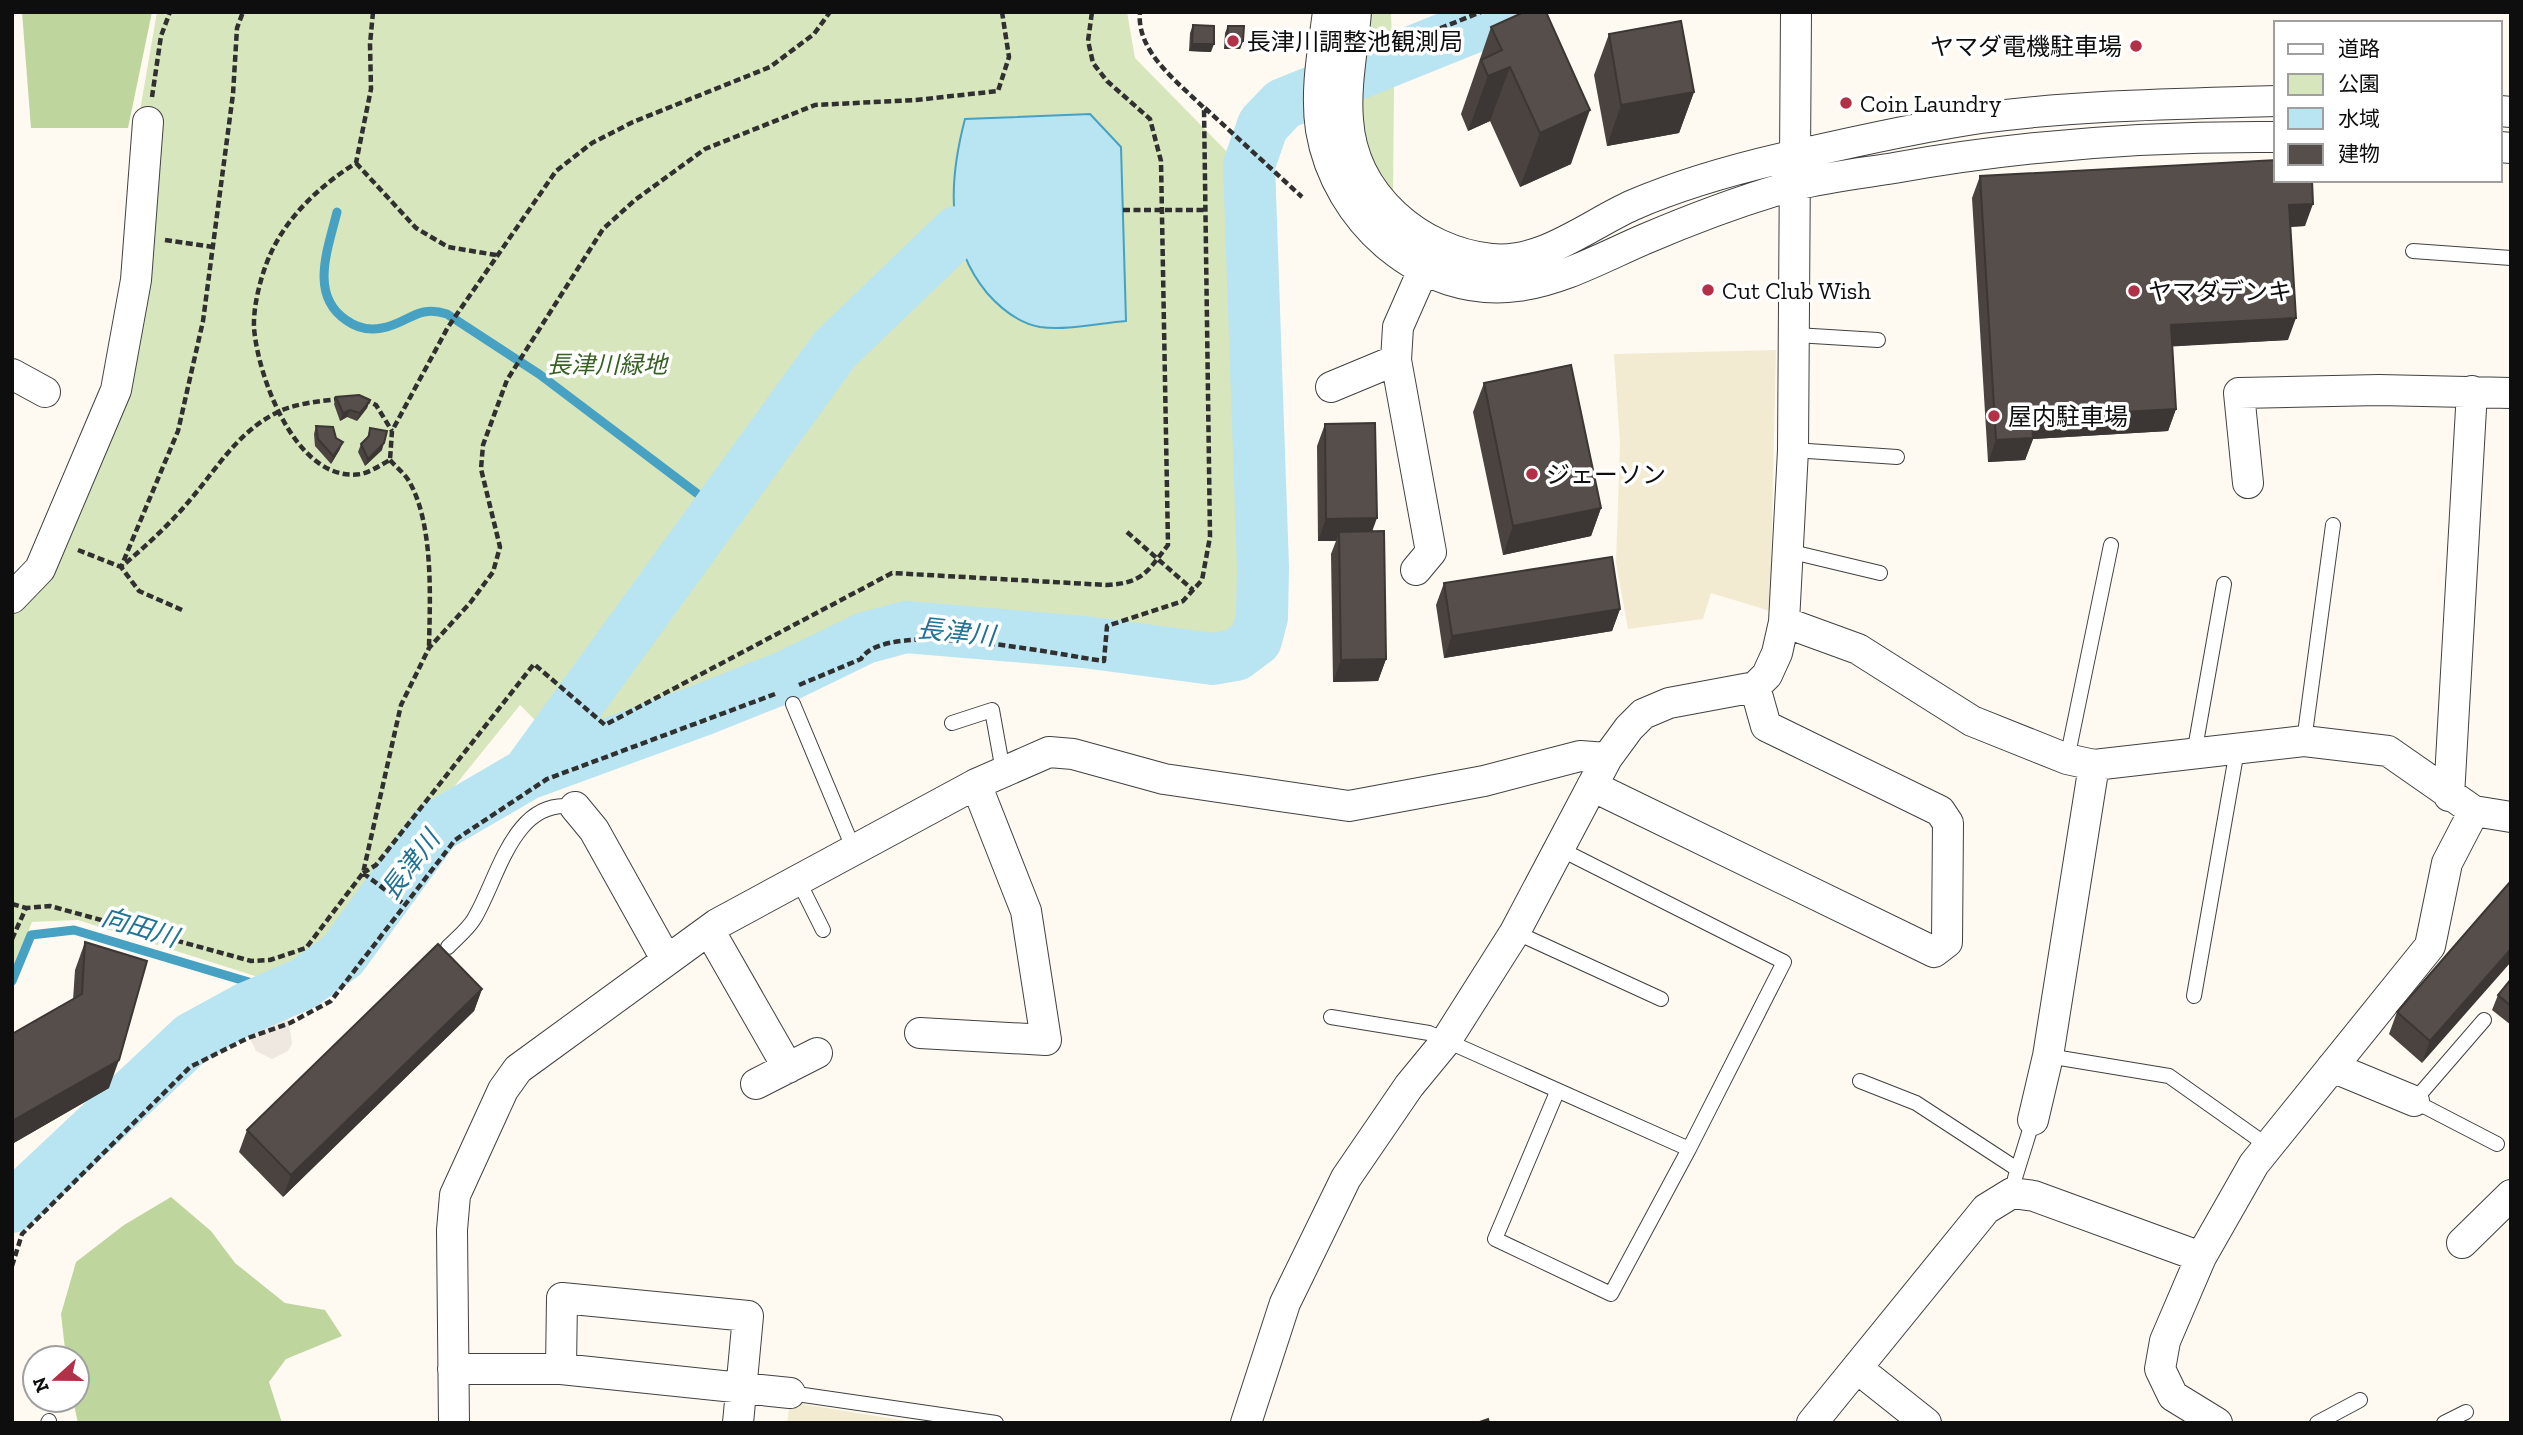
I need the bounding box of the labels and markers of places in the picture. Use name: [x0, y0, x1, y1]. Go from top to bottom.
place label: 長津川調整池観測局: [1247, 27, 1463, 56]
place label: ヤマダ電機駐車場: [1930, 32, 2122, 61]
marker: 長津川調整池観測局: [1225, 33, 1241, 49]
marker: ヤマダ電機駐車場: [2128, 38, 2144, 54]
place label: Coin Laundry: [1860, 89, 2002, 118]
marker: Coin Laundry: [1838, 95, 1854, 111]
place label: Cut Club Wish: [1722, 276, 1871, 305]
place label: ヤマダデンキ: [2148, 277, 2292, 306]
marker: Cut Club Wish: [1700, 282, 1716, 298]
marker: ヤマダデンキ: [2126, 283, 2142, 299]
place label: 屋内駐車場: [2008, 402, 2128, 431]
marker: 屋内駐車場: [1986, 408, 2002, 424]
place label: ジェーソン: [1546, 460, 1666, 489]
marker: ジェーソン: [1524, 466, 1540, 482]

